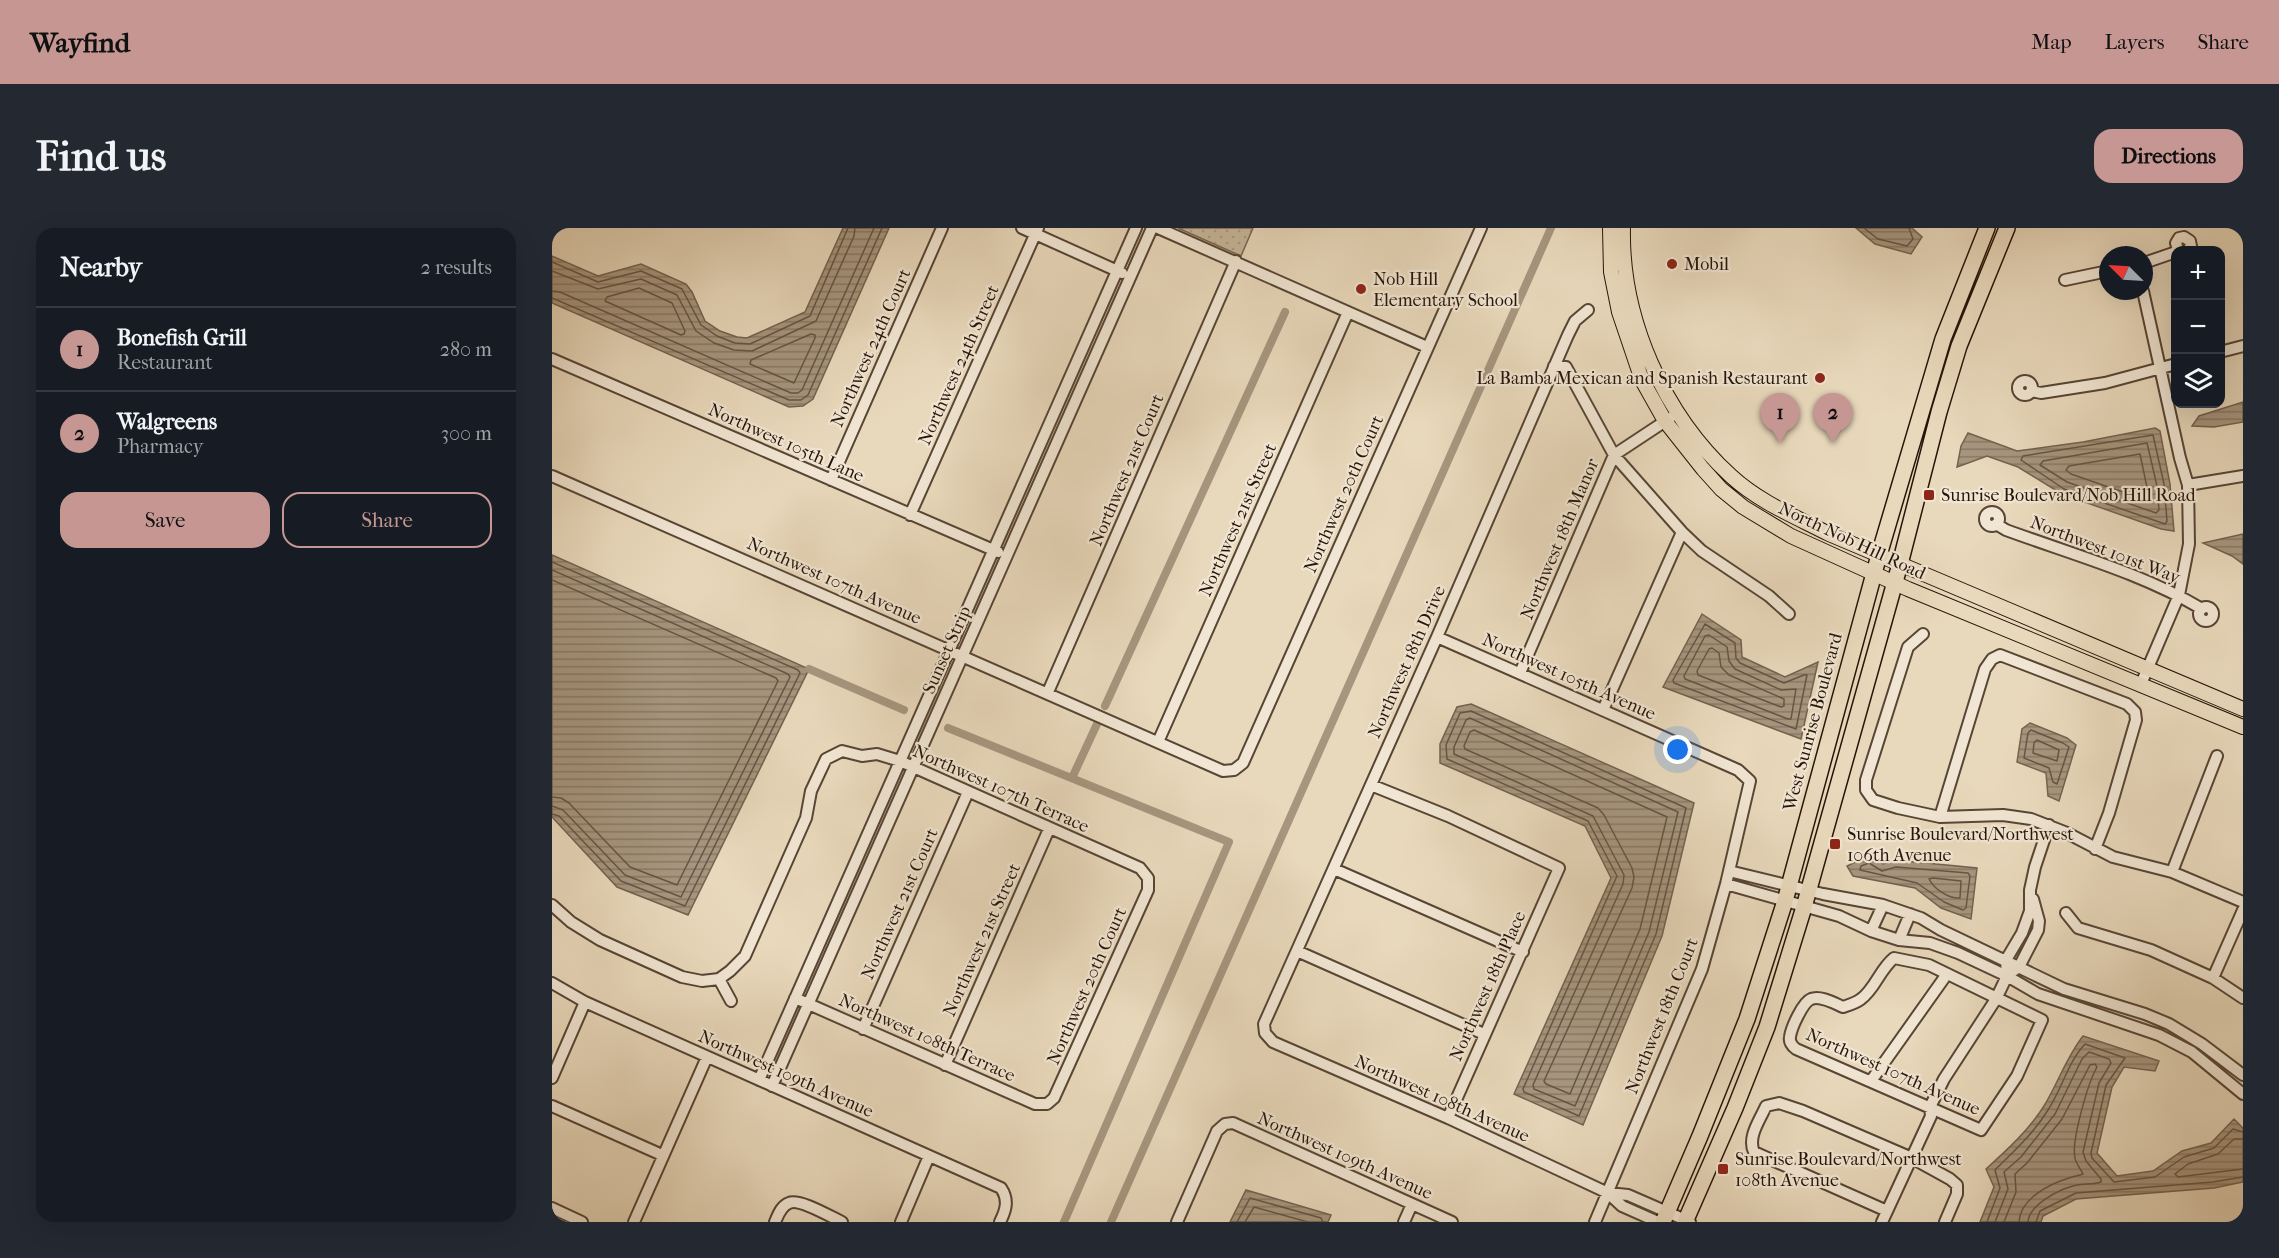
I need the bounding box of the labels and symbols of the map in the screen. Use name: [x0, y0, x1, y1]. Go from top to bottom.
north arrow: [2099, 246, 2153, 300]
place label: Mobil: [1684, 254, 1729, 275]
marker: Mobil: [1665, 257, 1679, 271]
street label: Northwest 24th Court: [827, 265, 916, 430]
place label: Nob Hill Elementary School: [1373, 269, 1518, 311]
street label: Northwest 24th Street: [914, 281, 1004, 448]
marker: Nob Hill Elementary School: [1354, 282, 1368, 296]
place label: La Bamba Mexican and Spanish Restaurant: [1476, 368, 1809, 389]
marker: La Bamba Mexican and Spanish Restaurant: [1813, 371, 1827, 385]
street label: Northwest 21st Court: [1085, 390, 1169, 549]
pin: 1: [1760, 394, 1800, 443]
pin: 2: [1814, 394, 1852, 443]
street label: Northwest 105th Lane: [705, 399, 867, 487]
street label: Northwest 20th Court: [1300, 411, 1388, 576]
street label: Northwest 21st Street: [1195, 440, 1281, 600]
street label: Northwest 18th Manor: [1517, 455, 1604, 623]
place label: Sunrise Boulevard/Nob Hill Road: [1941, 485, 2196, 506]
marker: Sunrise Boulevard/Nob Hill Road: [1922, 488, 1936, 502]
street label: North Nob Hill Road: [1775, 498, 1929, 584]
street label: Northwest 101st Way: [2027, 512, 2184, 589]
street label: Northwest 107th Avenue: [744, 533, 924, 629]
street label: Northwest 18th Drive: [1364, 582, 1450, 742]
street label: Sunset Strip: [918, 603, 976, 697]
street label: Northwest 105th Avenue: [1479, 629, 1659, 725]
street label: West Sunrise Boulevard: [1779, 631, 1847, 814]
your location: [1663, 735, 1692, 764]
street label: Northwest 107th Terrace: [910, 741, 1092, 837]
place label: Sunrise Boulevard/Northwest 106th Avenue: [1847, 824, 2074, 866]
street label: Northwest 21st Court: [857, 825, 943, 983]
marker: Sunrise Boulevard/Northwest 106th Avenue: [1828, 837, 1842, 851]
street label: Northwest 21st Street: [939, 860, 1025, 1020]
street label: Northwest 20th Court: [1043, 903, 1131, 1068]
street label: Northwest 18th Place: [1445, 908, 1531, 1064]
street label: Northwest 18th Court: [1621, 934, 1703, 1097]
street label: Northwest 108th Terrace: [836, 990, 1019, 1086]
street label: Northwest 107th Avenue: [1803, 1024, 1983, 1120]
street label: Northwest 109th Avenue: [695, 1026, 877, 1122]
street label: Northwest 108th Avenue: [1351, 1051, 1533, 1147]
street label: Northwest 109th Avenue: [1254, 1108, 1436, 1204]
place label: Sunrise Boulevard/Northwest 108th Avenue: [1735, 1149, 1962, 1191]
marker: Sunrise Boulevard/Northwest 108th Avenue: [1716, 1162, 1730, 1176]

